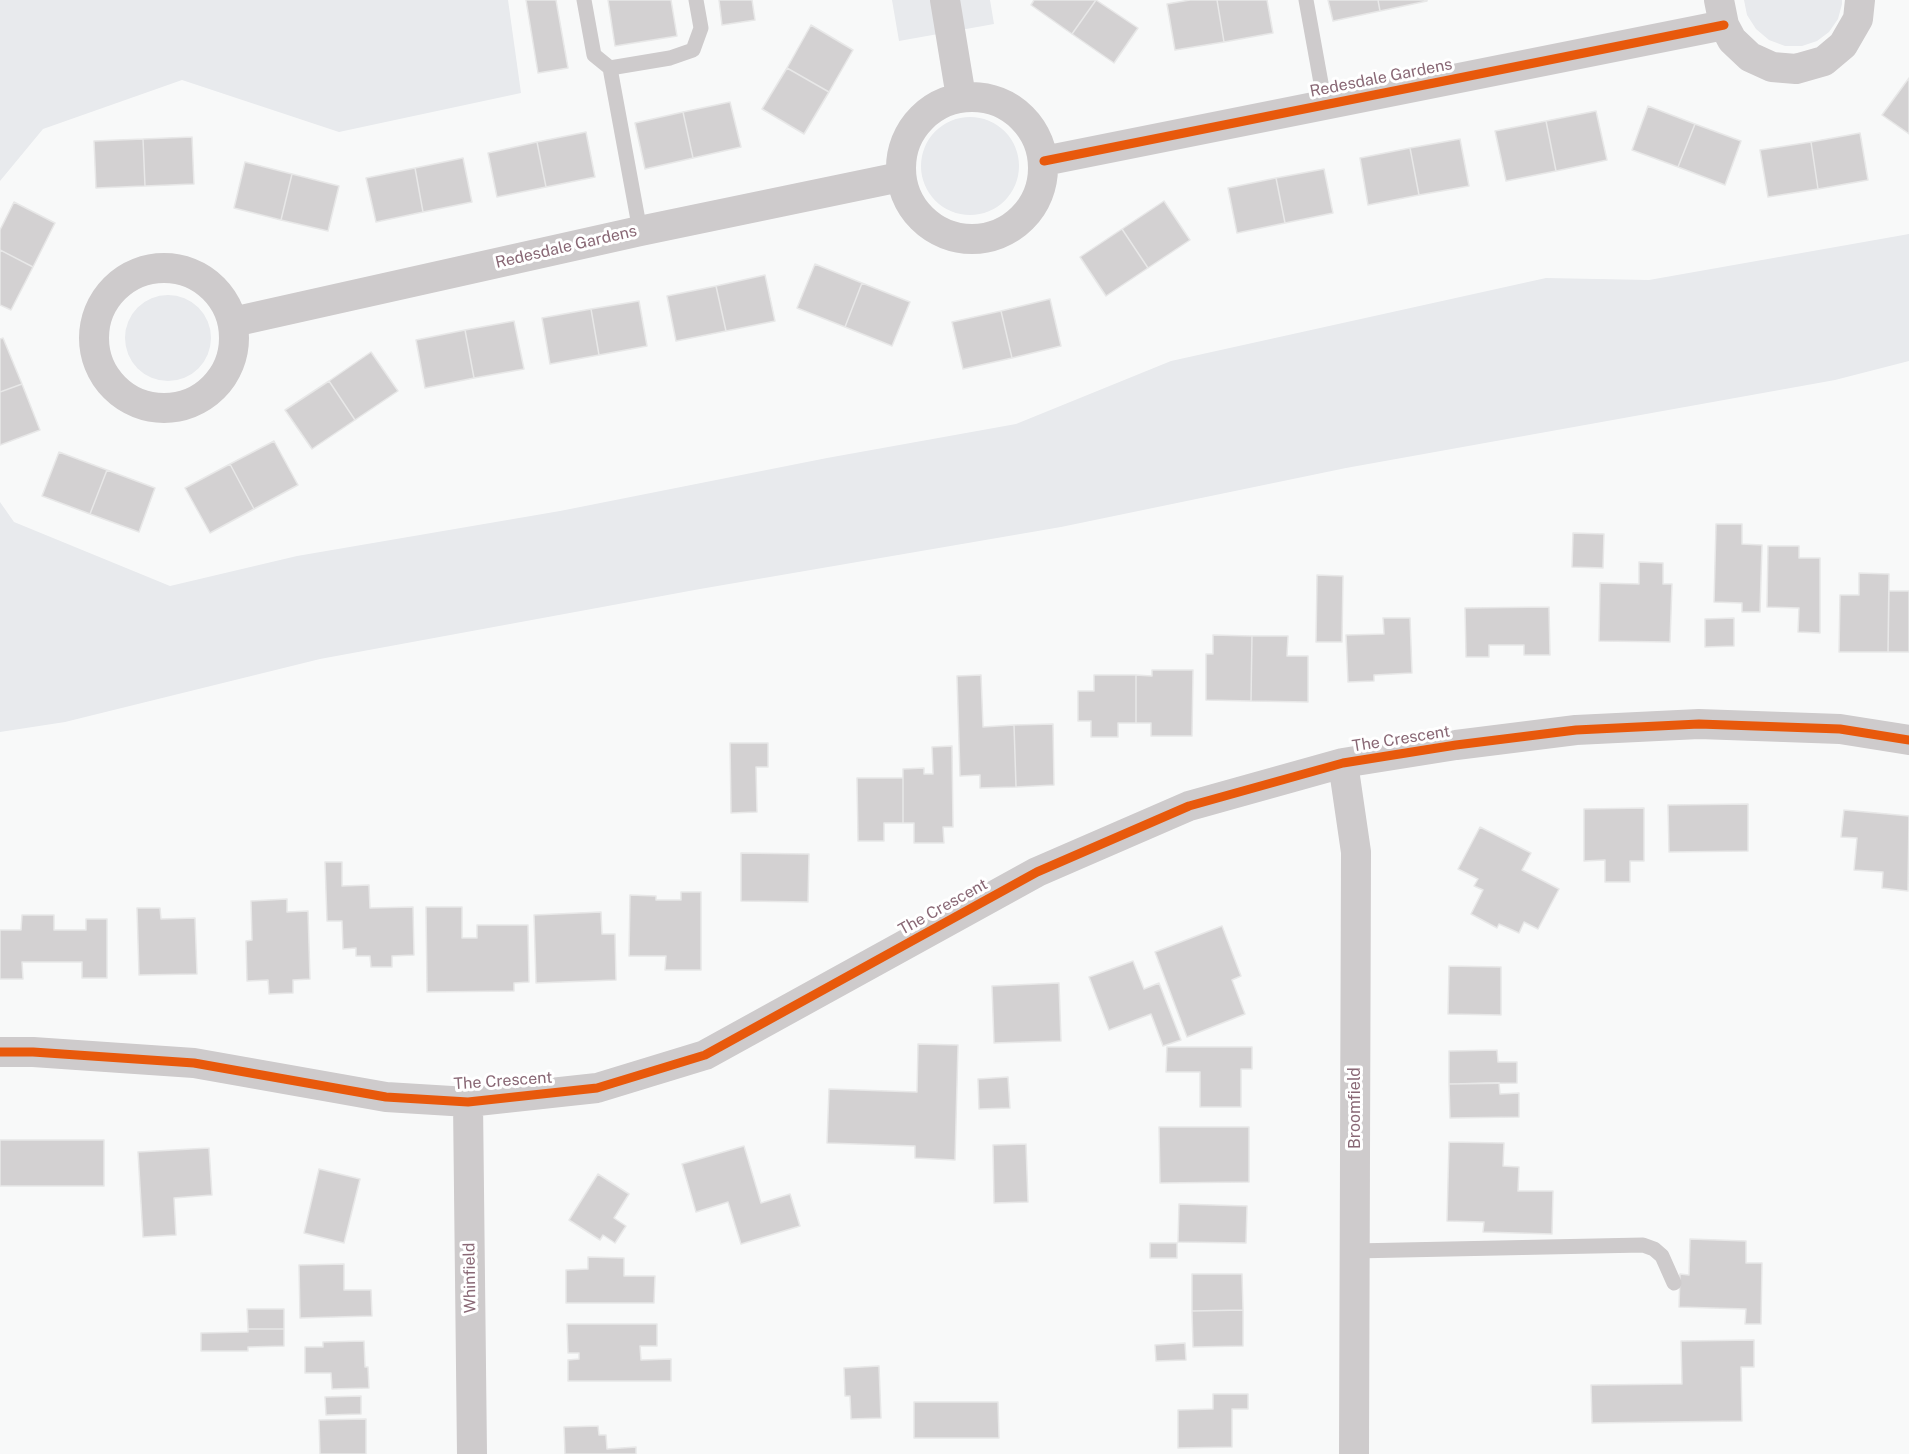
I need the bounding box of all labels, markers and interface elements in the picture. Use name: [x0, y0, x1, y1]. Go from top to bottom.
street label: Redesdale Gardens: [1308, 55, 1454, 101]
street label: Redesdale Gardens: [493, 221, 639, 273]
street label: The Crescent: [1351, 722, 1451, 756]
street label: The Crescent: [895, 875, 991, 939]
street label: Broomfield: [1345, 1067, 1365, 1149]
street label: The Crescent: [453, 1068, 553, 1094]
street label: Whinfield: [460, 1242, 480, 1314]

